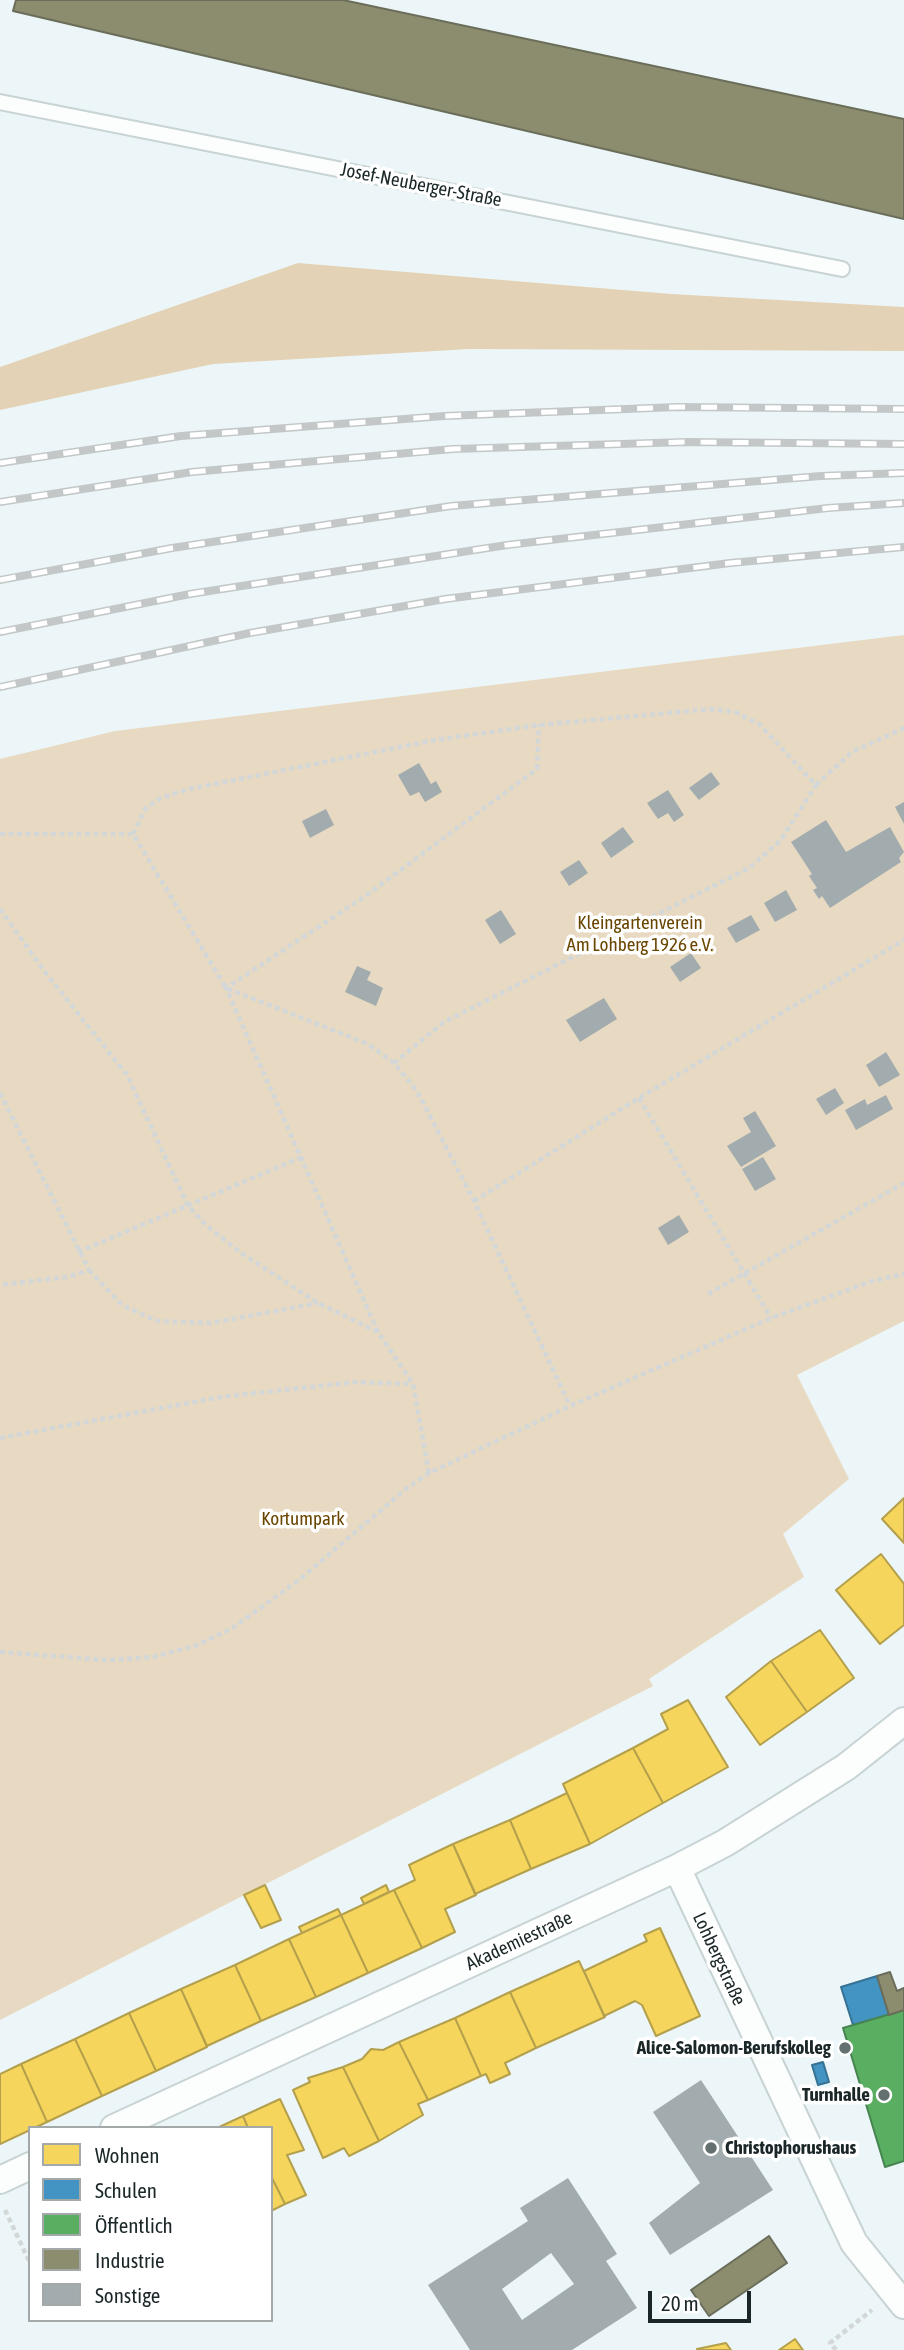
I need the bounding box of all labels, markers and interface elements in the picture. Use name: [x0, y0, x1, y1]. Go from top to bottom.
street label: Josef-Neuberger-Straße: [338, 158, 504, 212]
park label: Kleingartenverein Am Lohberg 1926 e.V.: [567, 912, 713, 956]
park label: Kortumpark: [261, 1508, 345, 1530]
street label: Akademiestraße: [462, 1906, 576, 1976]
street label: Lohbergstraße: [688, 1909, 750, 2009]
place label: Alice-Salomon-Berufskolleg: [637, 2037, 831, 2059]
marker: Alice-Salomon-Berufskolleg: [837, 2040, 853, 2056]
place label: Turnhalle: [802, 2084, 870, 2106]
marker: Turnhalle: [876, 2087, 892, 2103]
legend: [28, 2126, 273, 2322]
place label: Christophorushaus: [725, 2137, 856, 2159]
marker: Christophorushaus: [703, 2140, 719, 2156]
text: Wohnen: [95, 2143, 160, 2167]
text: Schulen: [95, 2178, 157, 2202]
text: Öffentlich: [95, 2213, 173, 2237]
text: Industrie: [95, 2248, 165, 2272]
scale bar: [652, 2276, 755, 2320]
text: Sonstige: [95, 2283, 160, 2307]
text: 20 m: [661, 2291, 699, 2315]

